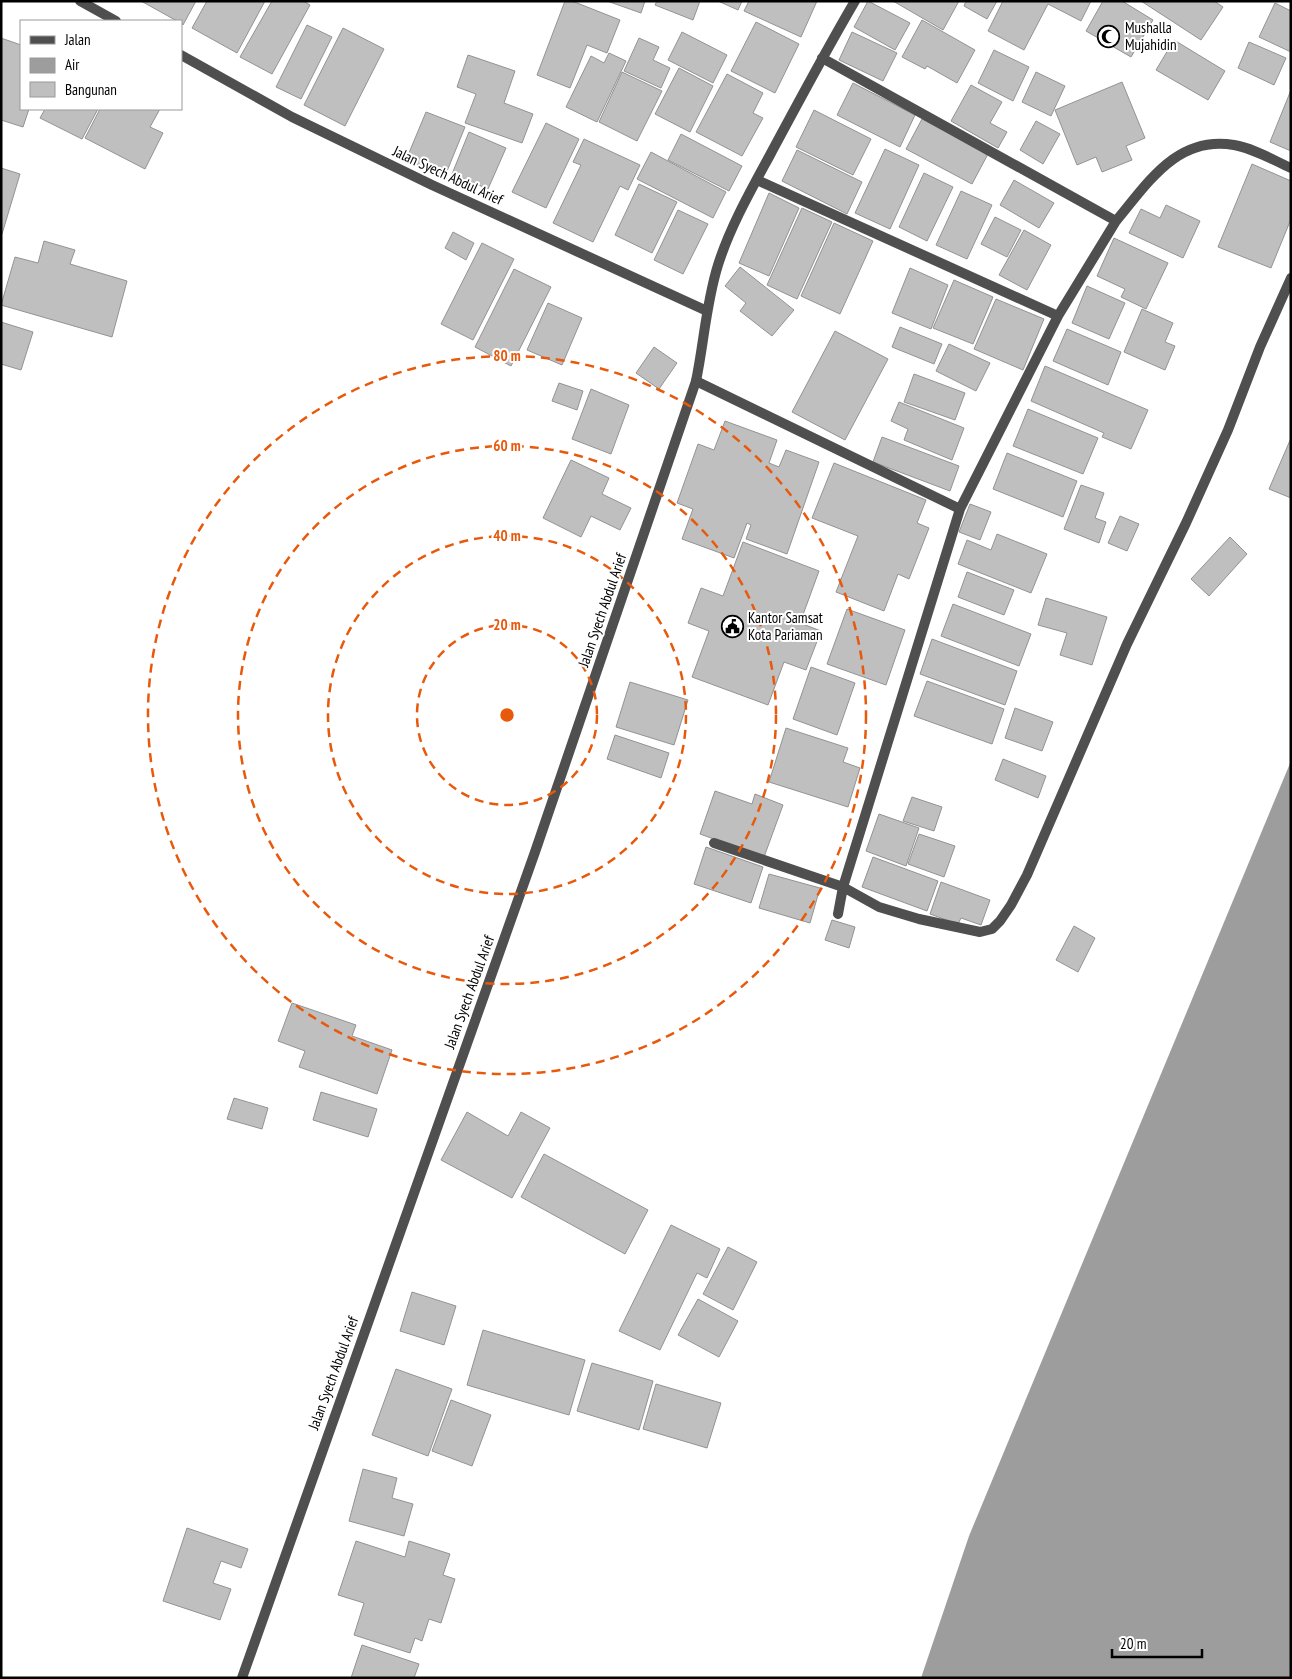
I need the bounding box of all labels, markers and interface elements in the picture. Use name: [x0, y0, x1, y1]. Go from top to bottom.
place label: Mushalla Mujahidin: [1125, 18, 1176, 54]
legend: [20, 20, 182, 110]
mosque icon: Mushalla Mujahidin: [1097, 24, 1121, 48]
text: Jalan: [64, 30, 91, 49]
text: Air: [65, 55, 80, 74]
text: Bangunan: [65, 80, 117, 99]
street label: Jalan Syech Abdul Arief: [389, 141, 507, 209]
text: 80 m: [493, 346, 521, 365]
text: 60 m: [493, 436, 521, 455]
text: 40 m: [493, 526, 521, 545]
street label: Jalan Syech Abdul Arief: [573, 550, 631, 670]
place label: Kantor Samsat Kota Pariaman: [748, 608, 823, 644]
public building icon: Kantor Samsat Kota Pariaman: [720, 614, 744, 638]
text: 20 m: [493, 615, 521, 634]
centre of rings: [498, 706, 516, 724]
street label: Jalan Syech Abdul Arief: [439, 932, 499, 1052]
street label: Jalan Syech Abdul Arief: [303, 1313, 363, 1433]
scale bar: [1112, 1626, 1202, 1658]
text: 20 m: [1120, 1634, 1146, 1653]

